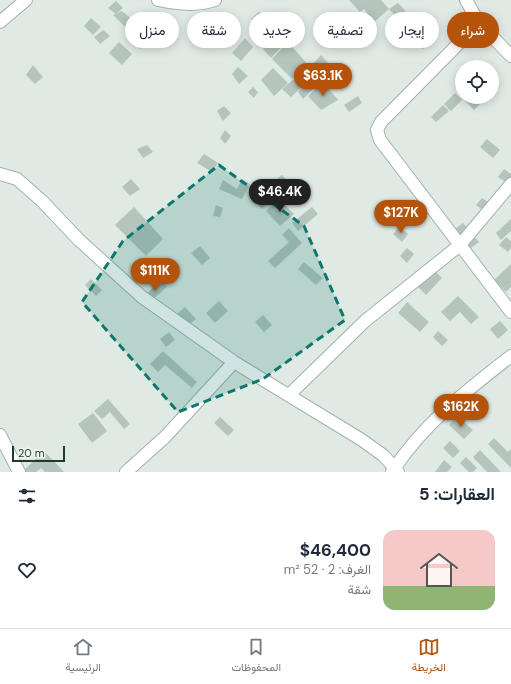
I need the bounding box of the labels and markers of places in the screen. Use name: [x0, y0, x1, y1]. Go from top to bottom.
pin: $63.1K: [290, 63, 356, 97]
pin: $46.4K: [247, 179, 313, 213]
pin: $127K: [373, 200, 429, 234]
pin: $111K: [127, 258, 183, 292]
pin: $162K: [433, 394, 489, 428]

